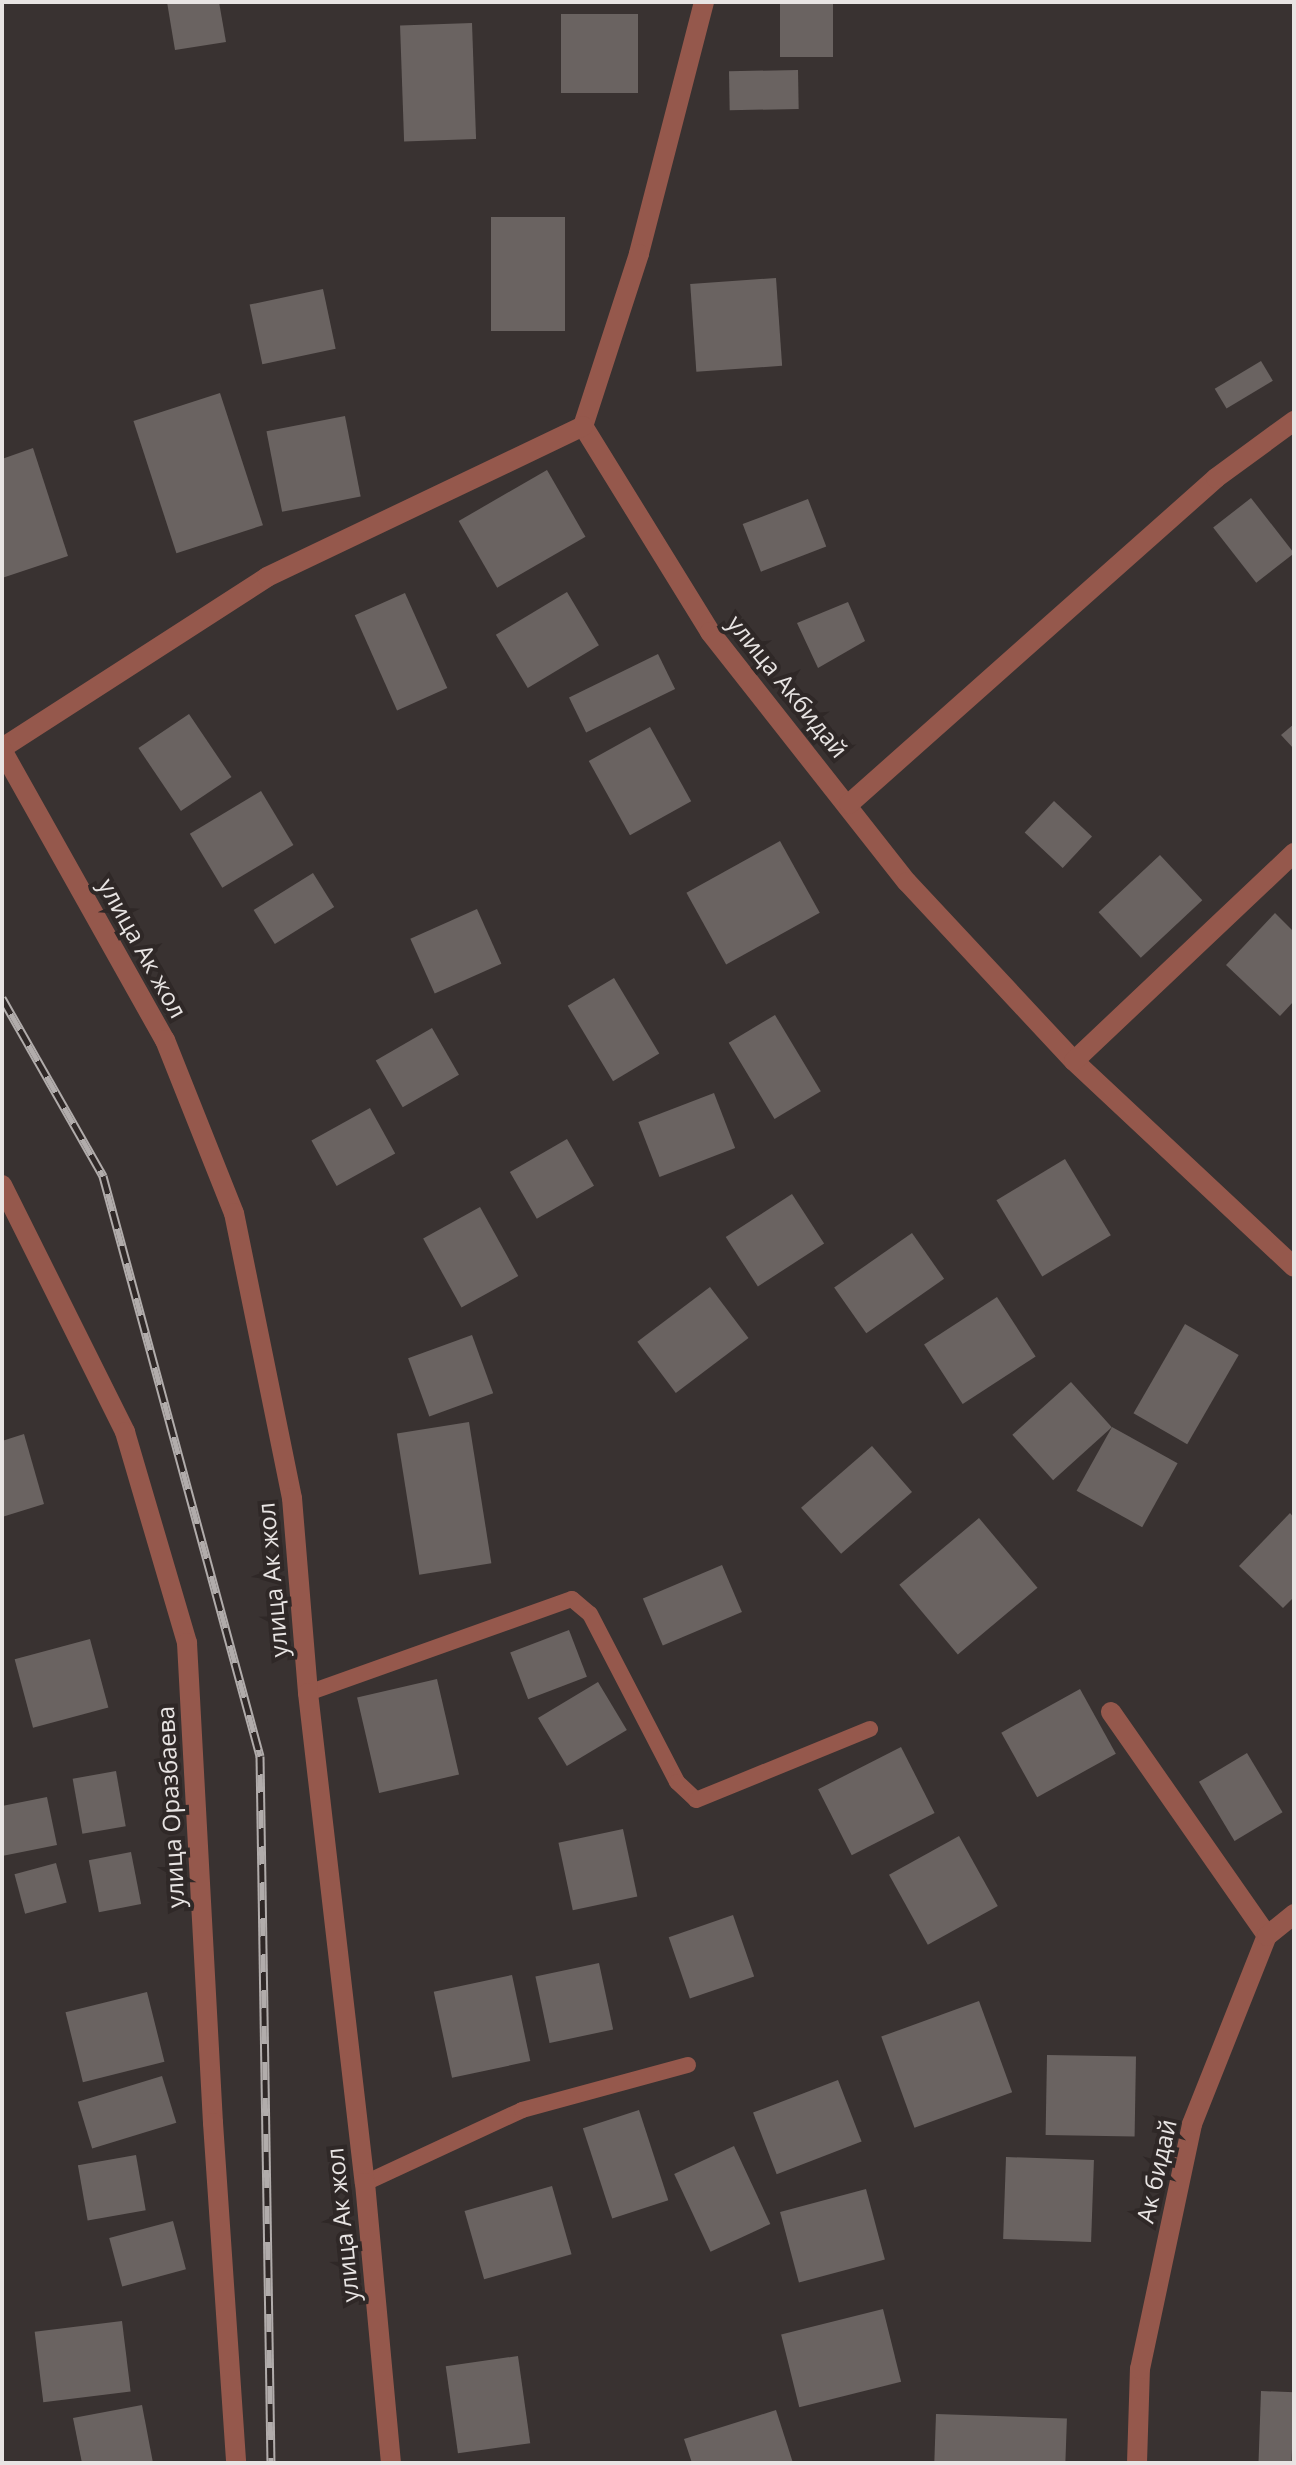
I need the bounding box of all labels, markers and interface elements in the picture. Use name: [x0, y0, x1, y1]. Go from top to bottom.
street label: улица Акбидай: [722, 609, 854, 763]
street label: улица Ак жол: [93, 873, 193, 1023]
street label: улица Ак жол: [251, 1501, 293, 1659]
street label: улица Оразбаева: [150, 1705, 190, 1909]
street label: Ак бидай: [1130, 2116, 1182, 2226]
street label: улица Ак жол: [320, 2146, 364, 2304]

